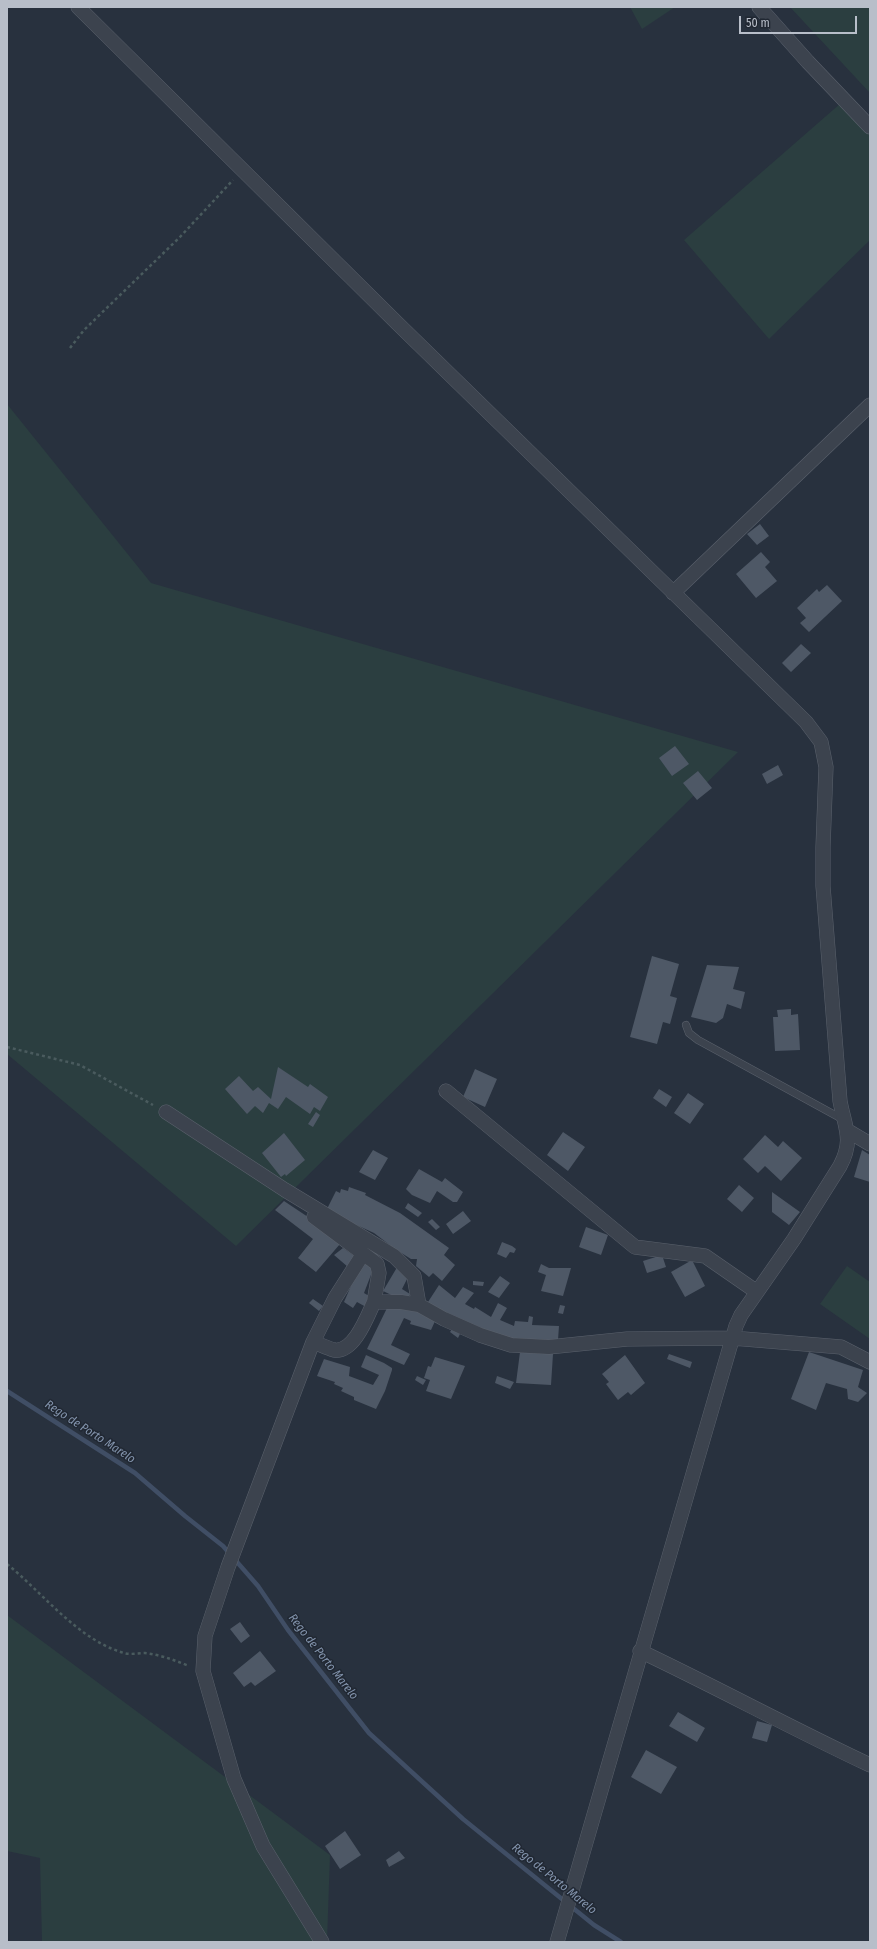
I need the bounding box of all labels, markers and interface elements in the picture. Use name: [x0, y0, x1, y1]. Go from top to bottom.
scale bar: [741, 8, 859, 34]
text: 50 m: [746, 16, 770, 30]
water label: Rego de Porto Marelo: [42, 1397, 138, 1467]
water label: Rego de Porto Marelo: [285, 1611, 361, 1703]
water label: Rego de Porto Marelo: [509, 1840, 599, 1918]

